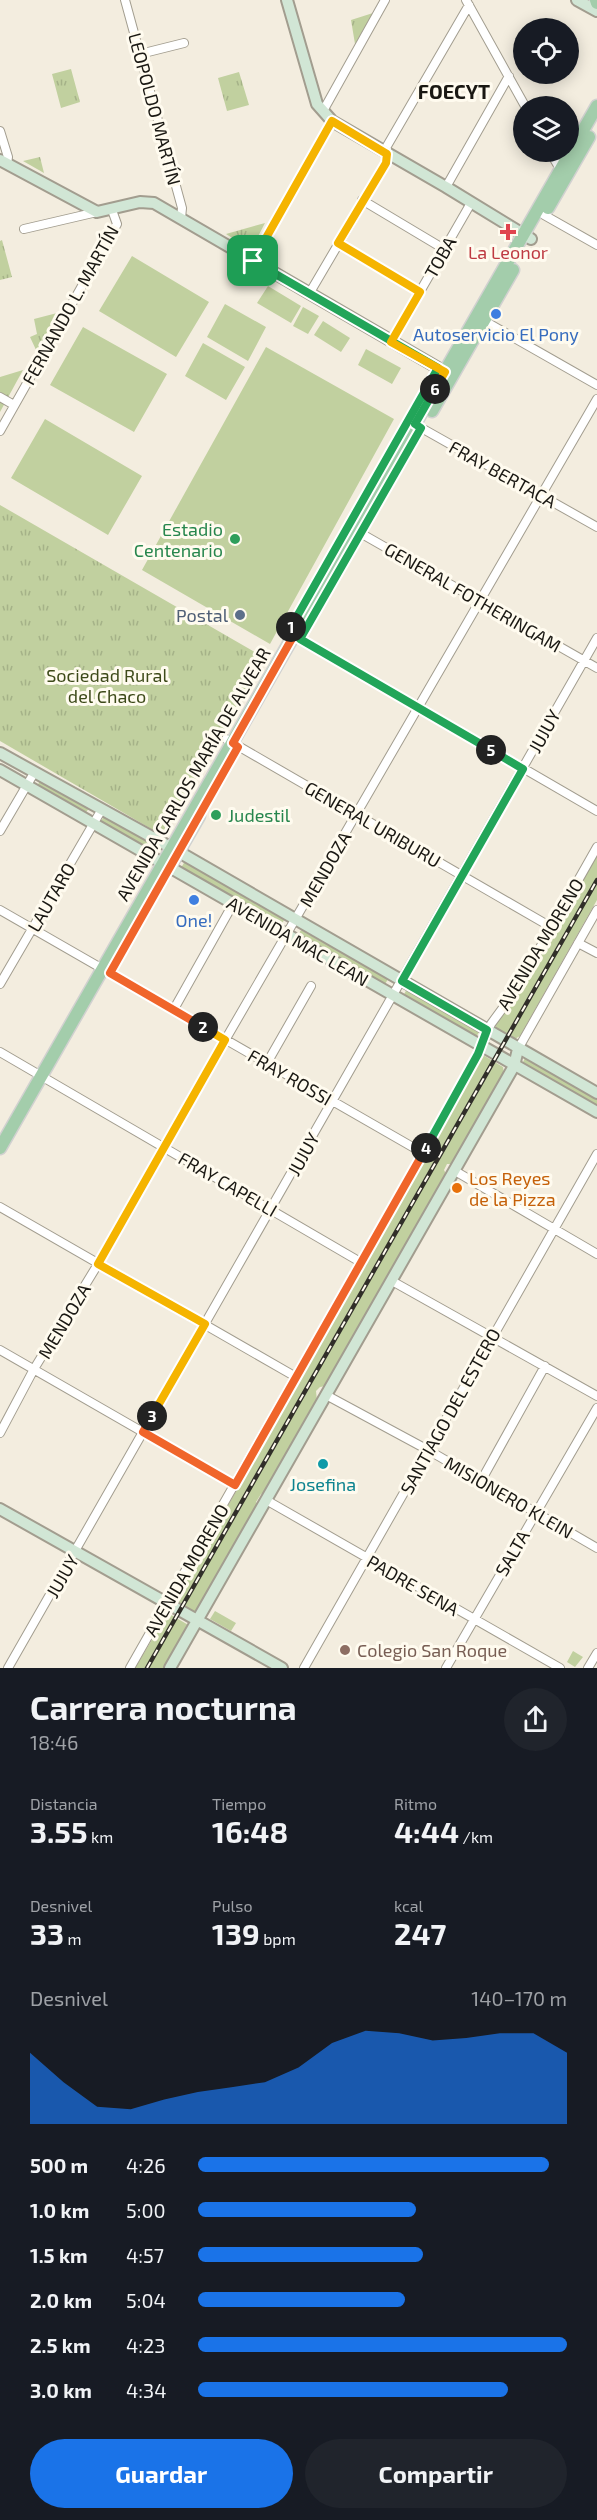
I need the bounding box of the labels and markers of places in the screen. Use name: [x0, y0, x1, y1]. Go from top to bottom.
marker: La Leonor: [501, 225, 515, 239]
pin: [227, 235, 278, 286]
place label: La Leonor: [468, 241, 548, 263]
marker: Autoservicio El Pony: [489, 307, 503, 321]
place label: Autoservicio El Pony: [413, 323, 579, 345]
pin: 6: [420, 374, 450, 404]
place label: Estadio Centenario: [134, 518, 223, 561]
marker: Estadio Centenario: [228, 532, 242, 546]
place label: Postal: [176, 604, 229, 626]
marker: Postal: [233, 608, 247, 622]
pin: 1: [276, 612, 306, 642]
pin: 5: [476, 735, 506, 765]
place label: Judestil: [228, 804, 291, 826]
marker: Judestil: [209, 808, 223, 822]
marker: One!: [187, 893, 201, 907]
place label: One!: [175, 909, 213, 931]
pin: 2: [188, 1012, 218, 1042]
pin: 4: [411, 1133, 441, 1163]
place label: Los Reyes de la Pizza: [469, 1167, 556, 1210]
marker: Los Reyes de la Pizza: [450, 1181, 464, 1195]
pin: 3: [137, 1401, 167, 1431]
marker: Josefina: [316, 1457, 330, 1471]
place label: Josefina: [290, 1473, 356, 1495]
place label: Colegio San Roque: [357, 1639, 507, 1661]
marker: Colegio San Roque: [338, 1643, 352, 1657]

